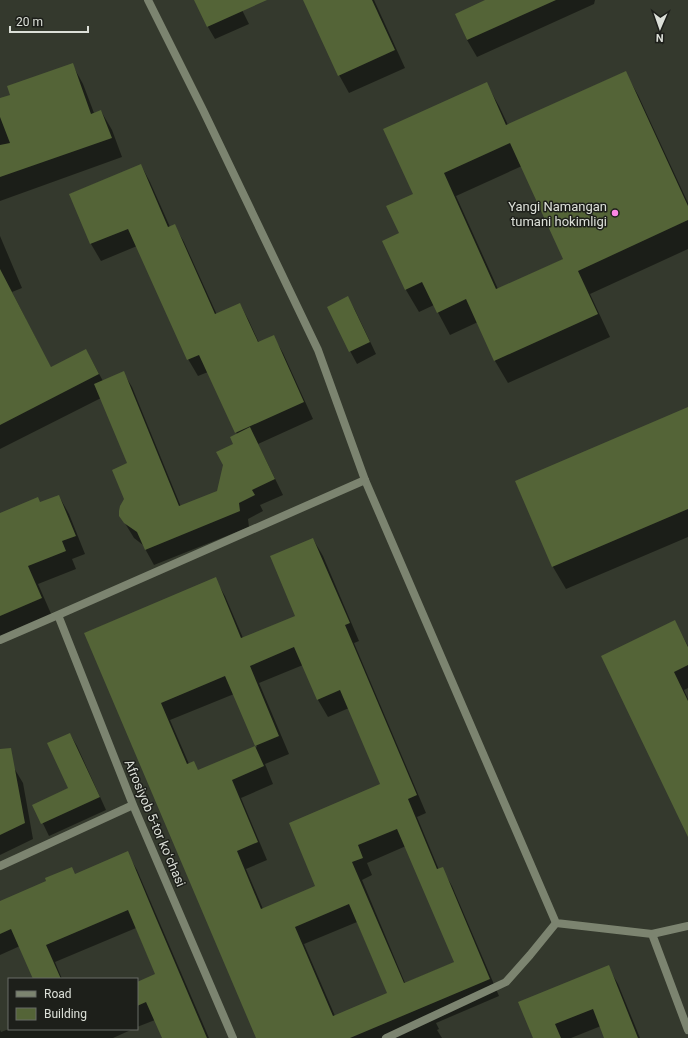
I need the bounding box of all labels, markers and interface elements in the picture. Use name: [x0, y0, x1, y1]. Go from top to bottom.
scale bar: [10, 8, 88, 34]
north arrow: [640, 8, 680, 48]
text: 20 m: [16, 15, 43, 29]
text: N: [655, 31, 664, 44]
place label: Yangi Namangan tumani hokimligi: [508, 199, 607, 229]
marker: Yangi Namangan tumani hokimligi: [610, 208, 620, 218]
street label: Afrosiyob 5-tor koʻchasi: [121, 757, 189, 889]
legend: [8, 978, 138, 1030]
text: Road: [44, 987, 72, 1001]
text: Building: [44, 1007, 87, 1021]

